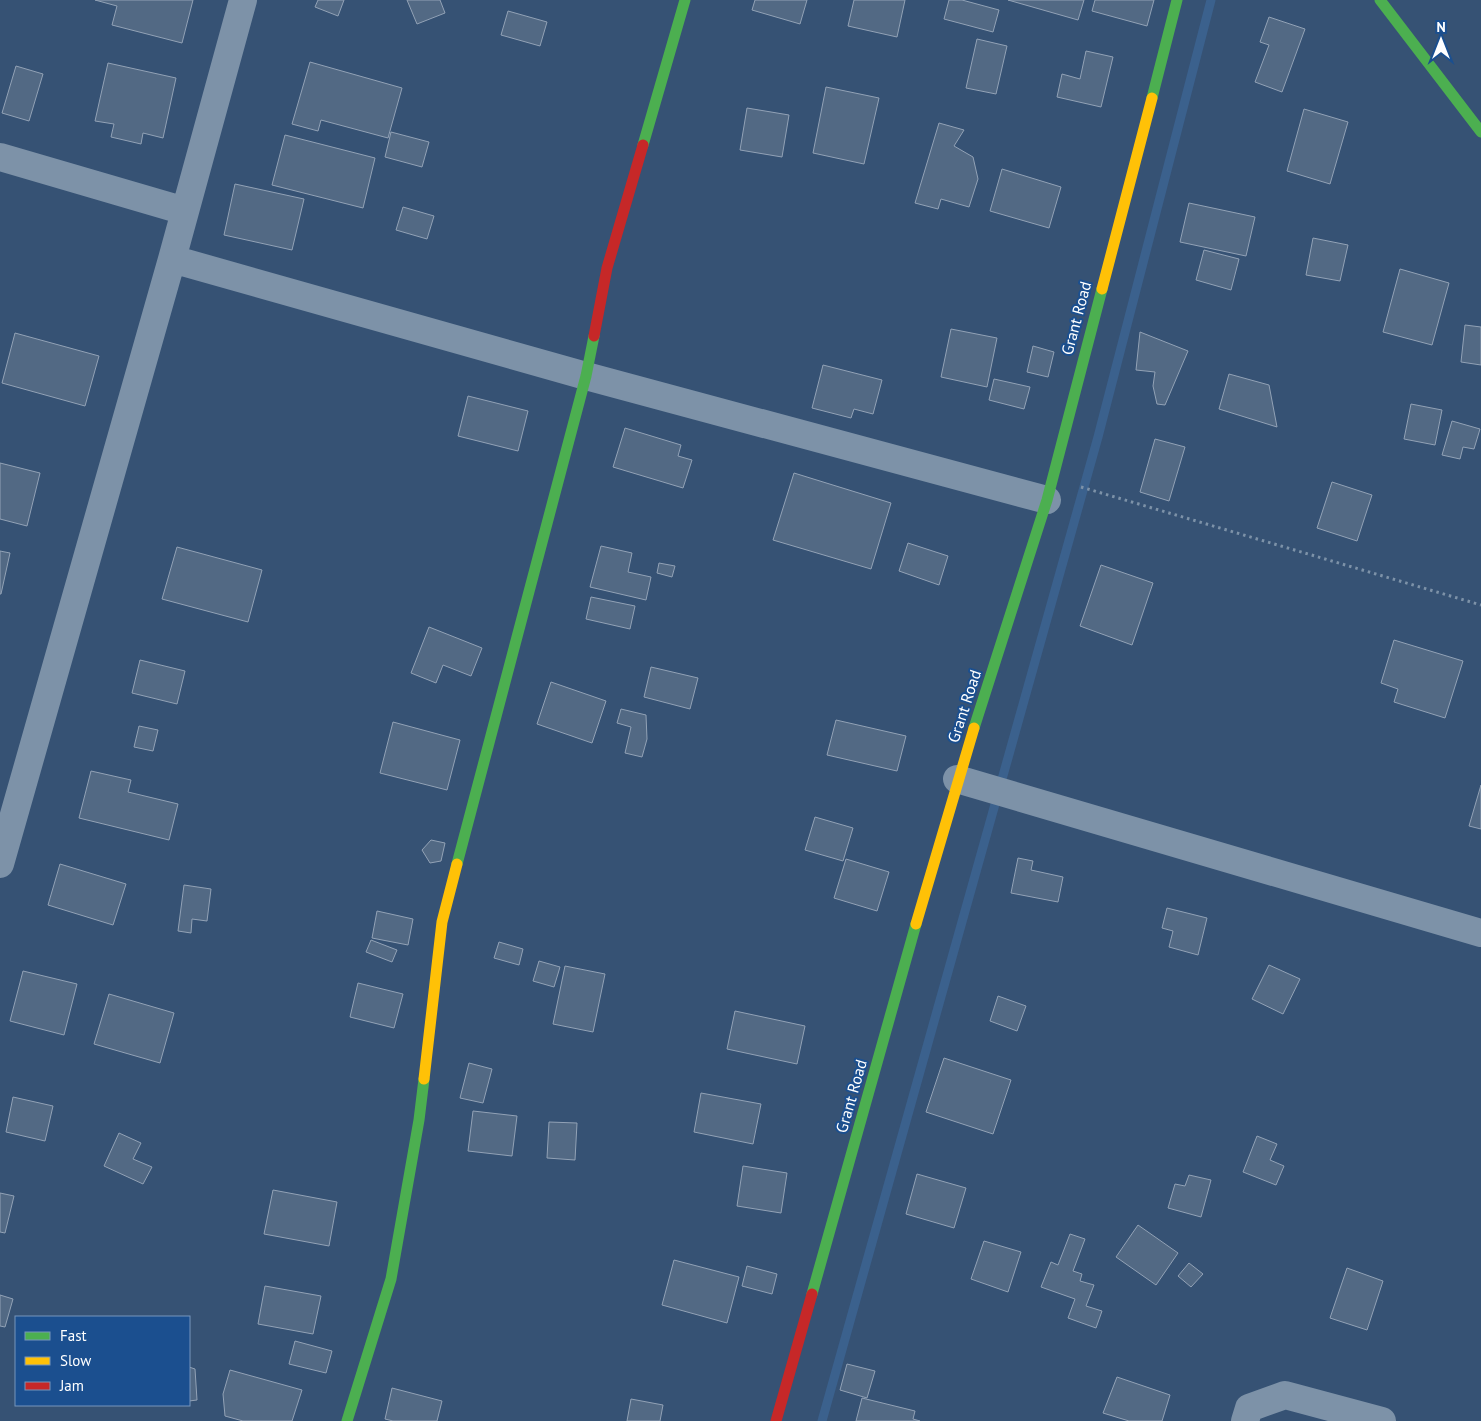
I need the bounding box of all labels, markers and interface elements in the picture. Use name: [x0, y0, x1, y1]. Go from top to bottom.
north arrow: [1416, 15, 1466, 65]
text: N: [1436, 18, 1446, 36]
street label: Grant Road: [1057, 279, 1095, 357]
street label: Grant Road: [943, 667, 985, 745]
street label: Grant Road: [831, 1057, 871, 1135]
legend: [15, 1316, 190, 1406]
text: Fast: [60, 1326, 87, 1345]
text: Slow: [60, 1351, 91, 1370]
text: Jam: [59, 1376, 84, 1395]

